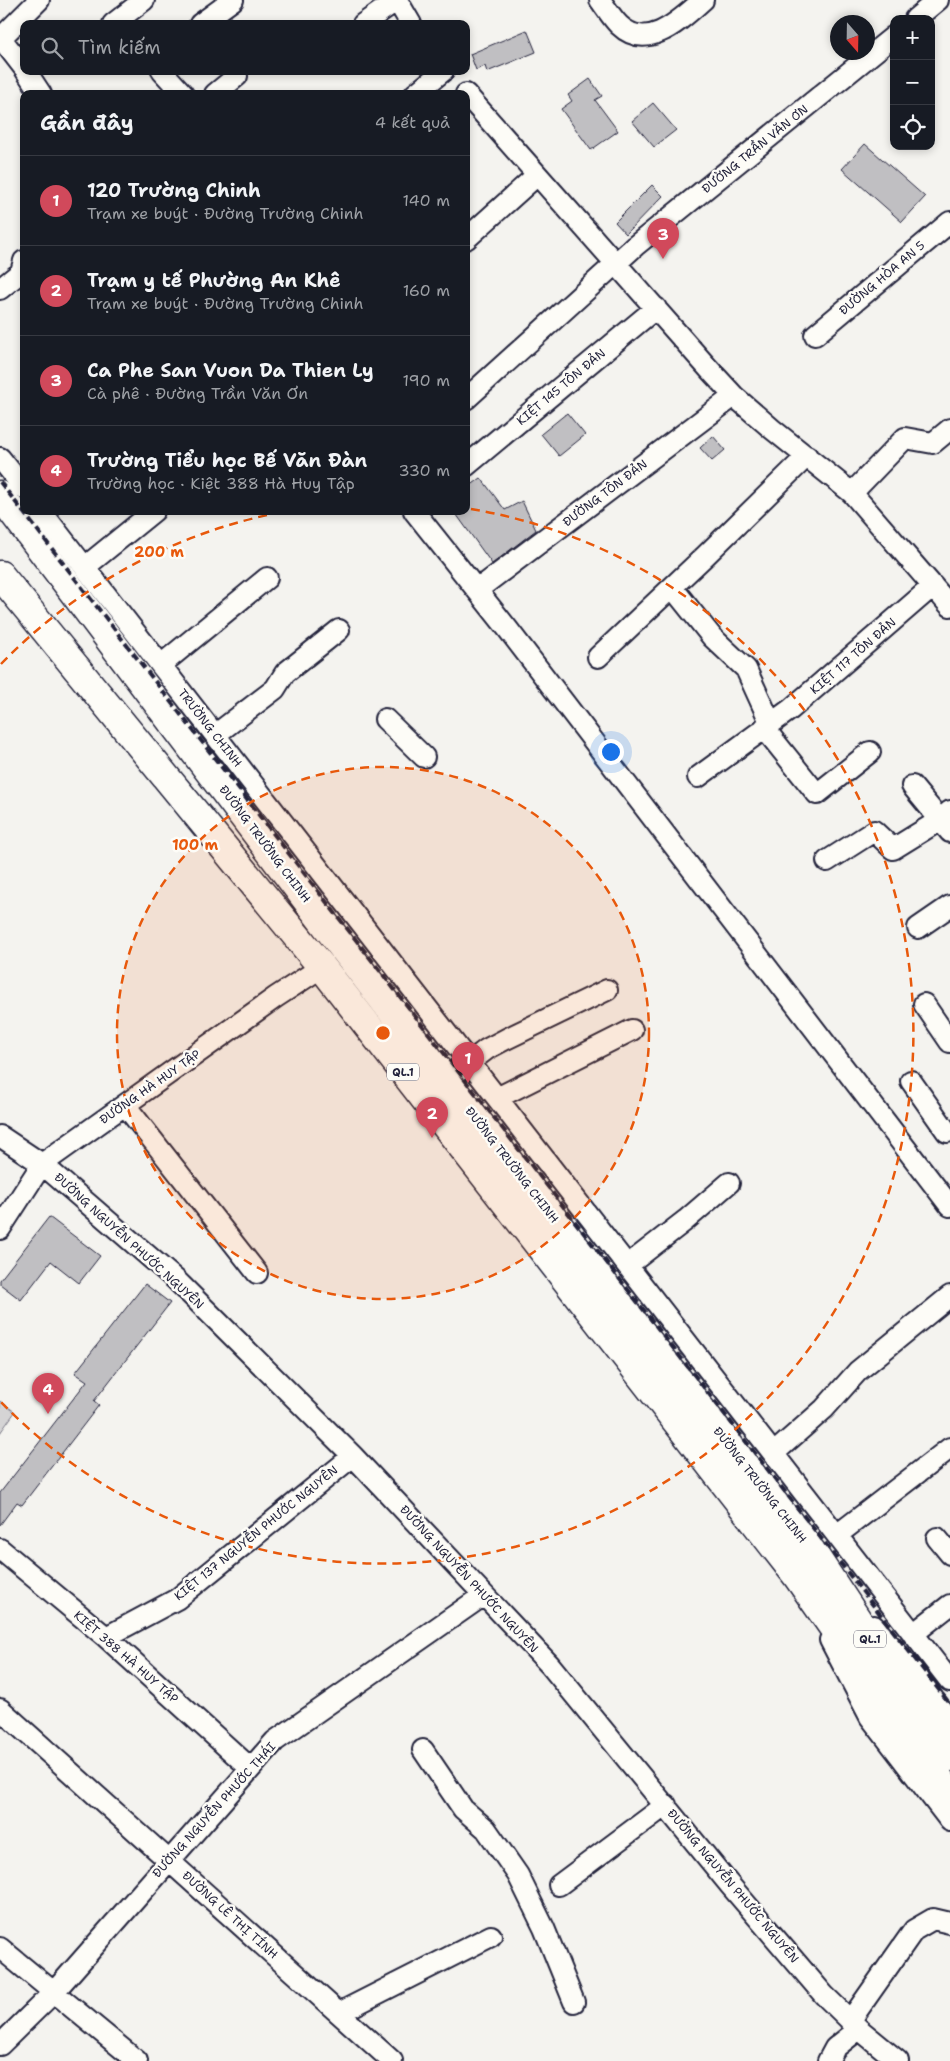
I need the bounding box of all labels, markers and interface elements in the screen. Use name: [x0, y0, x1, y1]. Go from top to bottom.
north arrow: [830, 15, 875, 60]
map controls: [890, 15, 935, 150]
button: +: [890, 15, 935, 60]
search box: [20, 20, 470, 75]
icon: search: [38, 34, 66, 62]
text: Tìm kiếm: [78, 35, 161, 60]
button: −: [890, 60, 935, 105]
street label: ĐƯỜNG TRẦN VĂN ƠN: [698, 100, 812, 197]
button: locate: [890, 105, 935, 150]
text: Gần đây: [40, 109, 134, 137]
text: 4 kết quả: [375, 112, 450, 133]
text: 120 Trường Chinh: [87, 178, 261, 203]
text: 1: [52, 190, 60, 211]
text: 140 m: [403, 190, 450, 211]
text: Trạm xe buýt · Đường Trường Chinh: [87, 203, 364, 224]
pin: 3: [647, 218, 679, 259]
street label: ĐƯỜNG HÒA AN 5: [836, 237, 928, 319]
text: Trạm y tế Phường An Khê: [87, 268, 341, 293]
text: 2: [50, 280, 62, 301]
text: 160 m: [403, 280, 450, 301]
text: Trạm xe buýt · Đường Trường Chinh: [87, 293, 364, 314]
street label: KIỆT 145 TÔN ĐẢN: [513, 345, 609, 429]
text: Ca Phe San Vuon Da Thien Ly: [87, 358, 374, 383]
text: 3: [50, 370, 62, 391]
text: 190 m: [403, 370, 450, 391]
text: Cà phê · Đường Trần Văn Ơn: [87, 383, 308, 404]
text: Trường Tiểu học Bế Văn Đàn: [87, 448, 367, 473]
street label: ĐƯỜNG TÔN ĐẢN: [559, 456, 651, 530]
text: 4: [50, 460, 62, 481]
text: 330 m: [398, 460, 450, 481]
text: Trường học · Kiệt 388 Hà Huy Tập: [87, 473, 355, 494]
text: 200 m: [134, 542, 184, 562]
street label: KIỆT 117 TÔN ĐẢN: [807, 614, 899, 698]
street label: TRƯỜNG CHINH: [174, 686, 246, 771]
your location: [598, 739, 624, 765]
street label: ĐƯỜNG TRƯỜNG CHINH: [216, 782, 315, 906]
text: 100 m: [172, 835, 218, 855]
centre of rings: [374, 1024, 392, 1042]
pin: 1: [452, 1042, 484, 1083]
street label: ĐƯỜNG HÀ HUY TẬP: [96, 1046, 204, 1128]
road number: QL.1: [387, 1064, 419, 1080]
pin: 2: [416, 1097, 448, 1138]
street label: ĐƯỜNG TRƯỜNG CHINH: [462, 1104, 562, 1226]
street label: ĐƯỜNG NGUYỄN PHƯỚC NGUYÊN: [51, 1169, 208, 1313]
pin: 4: [32, 1373, 64, 1414]
street label: ĐƯỜNG TRƯỜNG CHINH: [710, 1424, 810, 1546]
street label: KIỆT 137 NGUYỄN PHƯỚC NGUYÊN: [170, 1461, 341, 1604]
street label: ĐƯỜNG NGUYỄN PHƯỚC NGUYÊN: [396, 1501, 543, 1656]
street label: KIỆT 388 HÀ HUY TẬP: [70, 1607, 182, 1707]
road number: QL.1: [854, 1630, 886, 1648]
street label: ĐƯỜNG NGUYỄN PHƯỚC THÁI: [148, 1738, 279, 1881]
street label: ĐƯỜNG NGUYỄN PHƯỚC NGUYÊN: [664, 1805, 803, 1966]
street label: ĐƯỜNG LÊ THỊ TÍNH: [179, 1868, 281, 1962]

